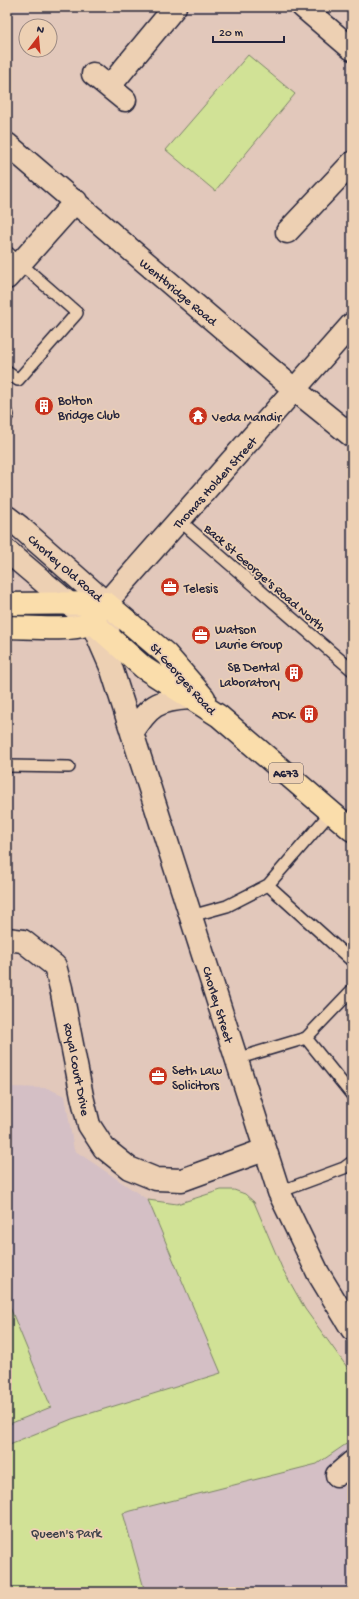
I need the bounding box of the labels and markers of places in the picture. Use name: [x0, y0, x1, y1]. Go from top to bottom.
place label: Bolton Bridge Club: [57, 394, 120, 424]
building icon: Bolton Bridge Club: [33, 395, 55, 417]
temple icon: Veda Mandir: [187, 405, 209, 427]
place label: Veda Mandir: [211, 411, 283, 426]
office icon: Telesis: [159, 576, 181, 598]
place label: Telesis: [183, 582, 219, 597]
place label: Watson Laurie Group: [215, 623, 283, 653]
office icon: Watson Laurie Group: [190, 624, 212, 646]
place label: SB Dental Laboratory: [220, 661, 281, 691]
building icon: SB Dental Laboratory: [283, 662, 305, 684]
building icon: ADK: [298, 703, 320, 725]
place label: ADK: [272, 709, 297, 724]
place label: Seth Law Solicitors: [172, 1064, 222, 1094]
office icon: Seth Law Solicitors: [147, 1065, 169, 1087]

